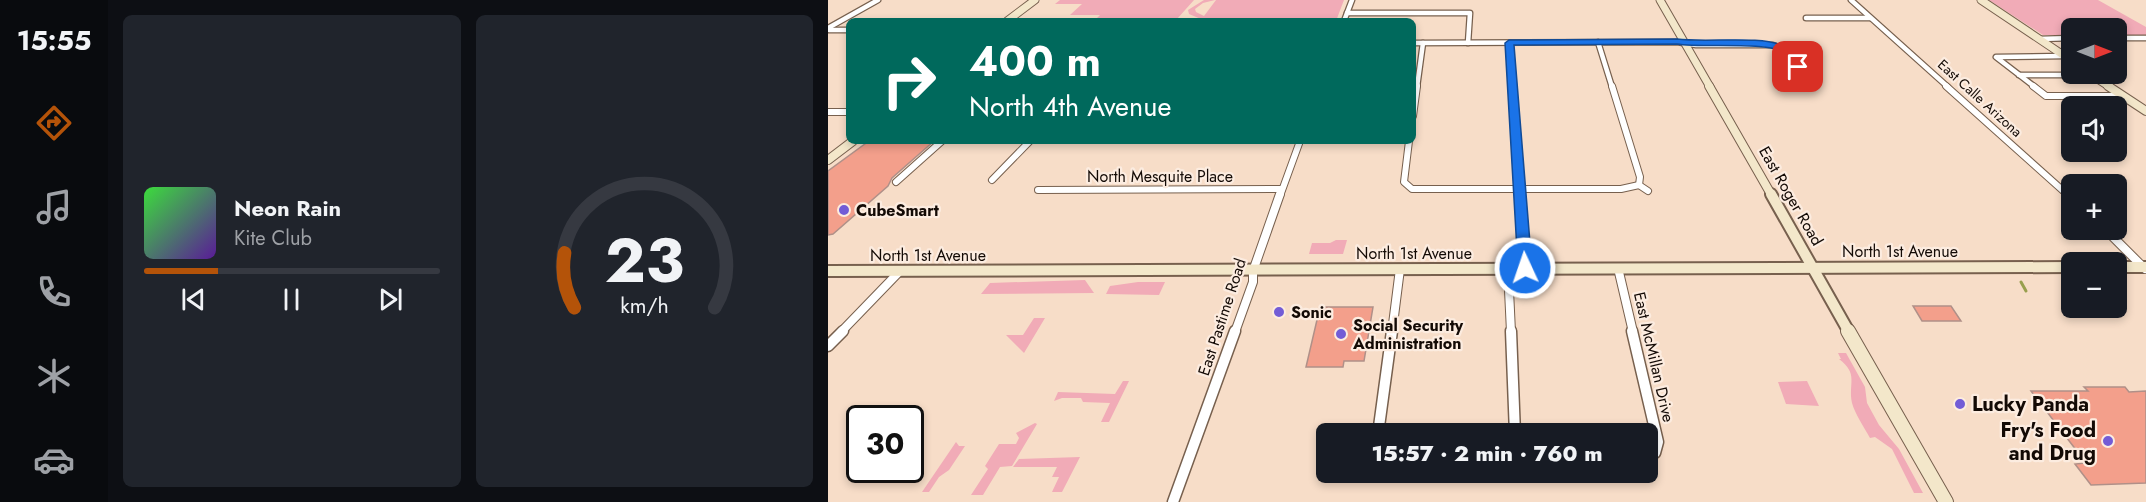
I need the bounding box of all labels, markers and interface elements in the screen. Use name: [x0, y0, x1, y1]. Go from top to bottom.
north arrow: [2061, 18, 2127, 84]
map controls: [2061, 18, 2127, 318]
text: 15:55: [17, 21, 91, 60]
text: 400 m: [969, 31, 1101, 92]
pin: [1772, 41, 1823, 92]
icon: right: [870, 42, 948, 120]
icon: arrive: [1781, 50, 1814, 83]
street label: East Calle Arizona: [1933, 55, 2027, 141]
text: North 4th Avenue: [969, 87, 1171, 126]
button: sound: [2061, 96, 2127, 162]
icon: directions: [33, 102, 75, 144]
street label: East Roger Road: [1753, 142, 1829, 250]
street label: North Mesquite Place: [1087, 165, 1233, 188]
button: +: [2061, 174, 2127, 240]
icon: music: [33, 186, 75, 228]
text: Neon Rain: [234, 192, 341, 224]
place label: CubeSmart: [856, 199, 940, 222]
marker: CubeSmart: [837, 203, 851, 217]
text: 23: [604, 215, 684, 305]
text: Kite Club: [234, 224, 312, 253]
position arrow: [1493, 236, 1557, 300]
street label: North 1st Avenue: [1842, 240, 1958, 263]
street label: North 1st Avenue: [1356, 242, 1472, 265]
street label: North 1st Avenue: [870, 244, 986, 267]
button: −: [2061, 252, 2127, 318]
street label: East Pastime Road: [1192, 255, 1252, 379]
icon: phone: [33, 271, 75, 313]
icon: previous: [177, 283, 210, 316]
icon: pause: [275, 283, 308, 316]
icon: next: [374, 283, 407, 316]
text: km/h: [620, 290, 668, 321]
street label: East McMillan Drive: [1628, 290, 1680, 424]
place label: Sonic: [1291, 301, 1332, 324]
marker: Sonic: [1272, 305, 1286, 319]
place label: Social Security Administration: [1352, 314, 1464, 355]
marker: Social Security Administration: [1334, 327, 1348, 341]
icon: climate: [33, 355, 75, 397]
place label: Lucky Panda: [1972, 390, 2089, 419]
marker: Lucky Panda: [1953, 397, 1967, 411]
speed limit sign: 30: [846, 405, 924, 483]
place label: Fry's Food and Drug: [2000, 416, 2096, 468]
marker: Fry's Food and Drug: [2101, 434, 2115, 448]
text: 15:57 · 2 min · 760 m: [1372, 437, 1602, 469]
icon: car: [33, 439, 75, 481]

